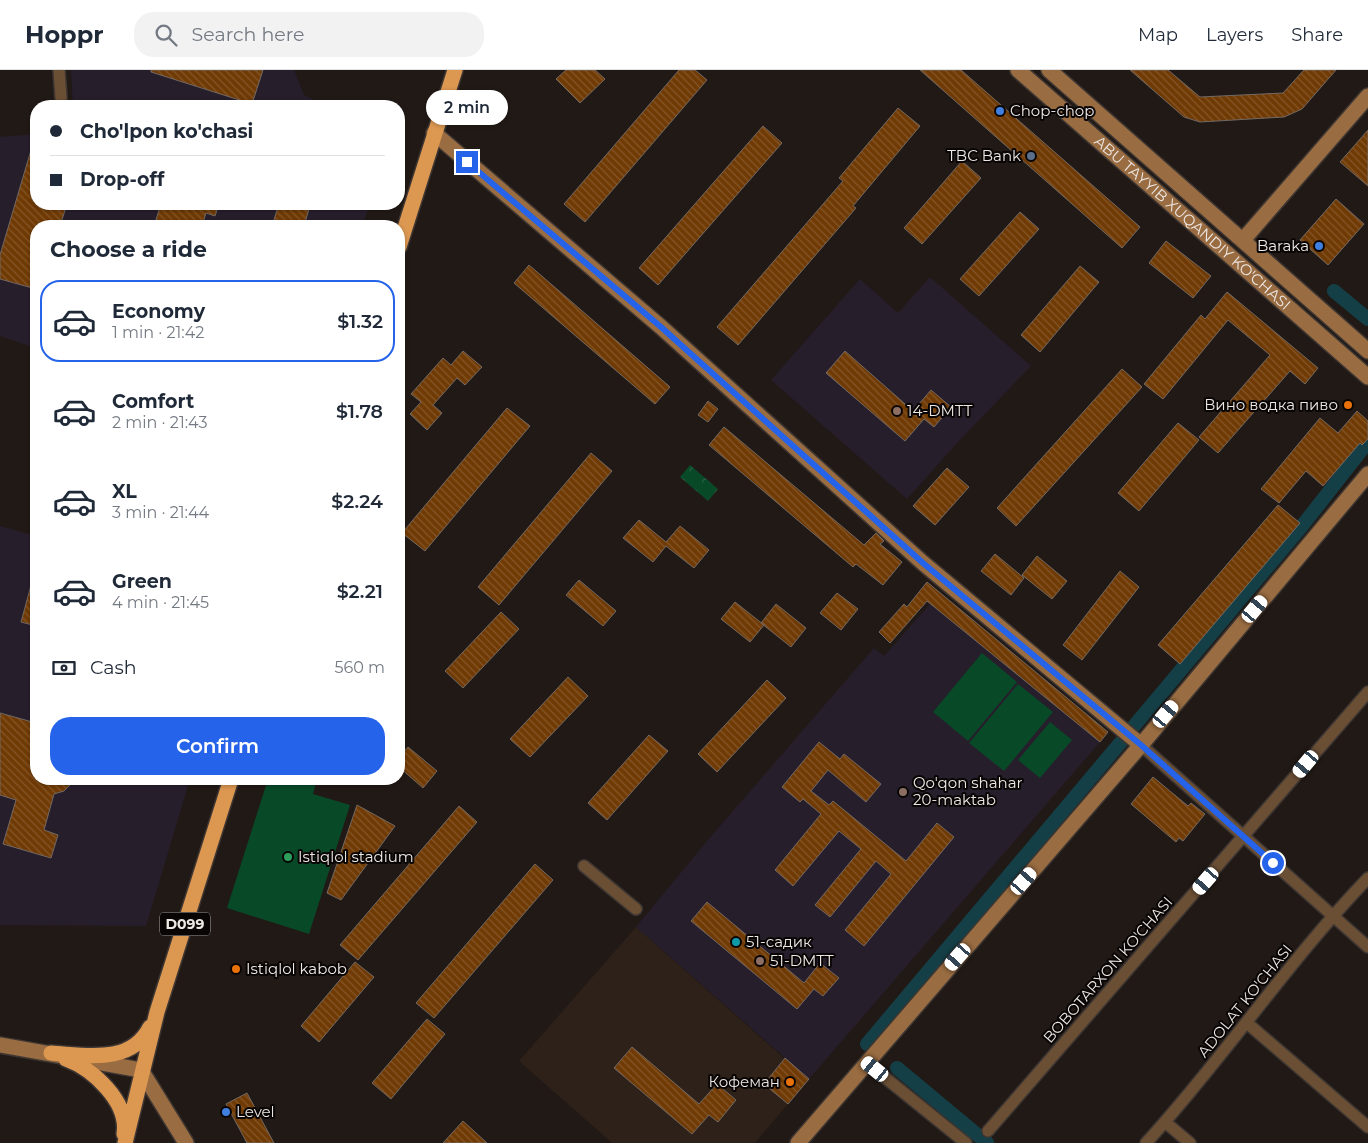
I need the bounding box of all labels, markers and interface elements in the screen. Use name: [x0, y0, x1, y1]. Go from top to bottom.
search box: [134, 12, 484, 57]
text: Hoppr: [25, 20, 104, 49]
icon: search: [152, 21, 180, 49]
text: Search here: [192, 23, 305, 46]
text: Map: [1138, 24, 1178, 46]
text: Layers: [1206, 24, 1263, 46]
text: Share: [1291, 24, 1343, 46]
callout: 2 min: [426, 89, 508, 124]
text: 2 min: [444, 98, 490, 117]
place label: Chop-chop: [1010, 101, 1094, 120]
marker: Chop-chop: [994, 105, 1006, 117]
text: Cho'lpon ko'chasi: [80, 120, 253, 143]
street label: ABU TAYYIB XUQANDIY KO'CHASI: [1091, 131, 1295, 314]
place label: TBC Bank: [947, 146, 1021, 165]
marker: TBC Bank: [1025, 150, 1037, 162]
route end: [456, 151, 478, 173]
text: Drop-off: [80, 168, 164, 191]
text: Choose a ride: [50, 236, 207, 263]
place label: Baraka: [1257, 236, 1309, 255]
marker: Baraka: [1313, 240, 1325, 252]
icon: car: [52, 299, 97, 344]
text: Economy: [112, 300, 205, 323]
text: $1.32: [337, 310, 383, 333]
text: 1 min · 21:42: [112, 323, 204, 342]
icon: car: [52, 389, 97, 434]
text: Comfort: [112, 390, 194, 413]
place label: Вино водка пиво: [1204, 395, 1338, 414]
marker: Вино водка пиво: [1342, 399, 1354, 411]
text: $1.78: [336, 400, 383, 423]
place label: 14-DMTT: [907, 401, 973, 420]
marker: 14-DMTT: [891, 405, 903, 417]
text: 2 min · 21:43: [112, 413, 207, 432]
icon: car: [52, 479, 97, 524]
text: XL: [112, 480, 137, 503]
text: $2.24: [331, 490, 383, 513]
text: 3 min · 21:44: [112, 503, 209, 522]
icon: car: [52, 569, 97, 614]
text: Green: [112, 570, 172, 593]
text: $2.21: [337, 580, 383, 603]
text: 4 min · 21:45: [112, 593, 209, 612]
car: [1239, 593, 1270, 625]
icon: cash: [50, 654, 78, 682]
text: Cash: [90, 656, 137, 679]
text: 560 m: [334, 658, 385, 677]
car: [1150, 698, 1181, 730]
button: Confirm: [50, 717, 385, 775]
car: [1290, 748, 1321, 780]
place label: Qo'qon shahar 20-maktab: [913, 773, 1023, 809]
marker: Qo'qon shahar 20-maktab: [897, 786, 909, 798]
place label: Istiqlol stadium: [298, 847, 414, 866]
marker: Istiqlol stadium: [282, 851, 294, 863]
route start: [1262, 852, 1284, 874]
car: [1008, 865, 1039, 897]
car: [1190, 865, 1221, 897]
street label: BOBOTARXON KO'CHASI: [1039, 893, 1176, 1047]
road number: D099: [160, 912, 210, 936]
place label: 51-садик: [746, 932, 812, 951]
marker: 51-садик: [730, 936, 742, 948]
street label: ADOLAT KO'CHASI: [1193, 940, 1296, 1061]
car: [942, 941, 973, 973]
place label: 51-DMTT: [770, 951, 834, 970]
marker: 51-DMTT: [754, 955, 766, 967]
place label: Istiqlol kabob: [246, 959, 347, 978]
marker: Istiqlol kabob: [230, 963, 242, 975]
car: [858, 1054, 891, 1084]
place label: Кофеман: [709, 1072, 780, 1091]
marker: Кофеман: [784, 1076, 796, 1088]
place label: Level: [236, 1102, 275, 1121]
marker: Level: [220, 1106, 232, 1118]

